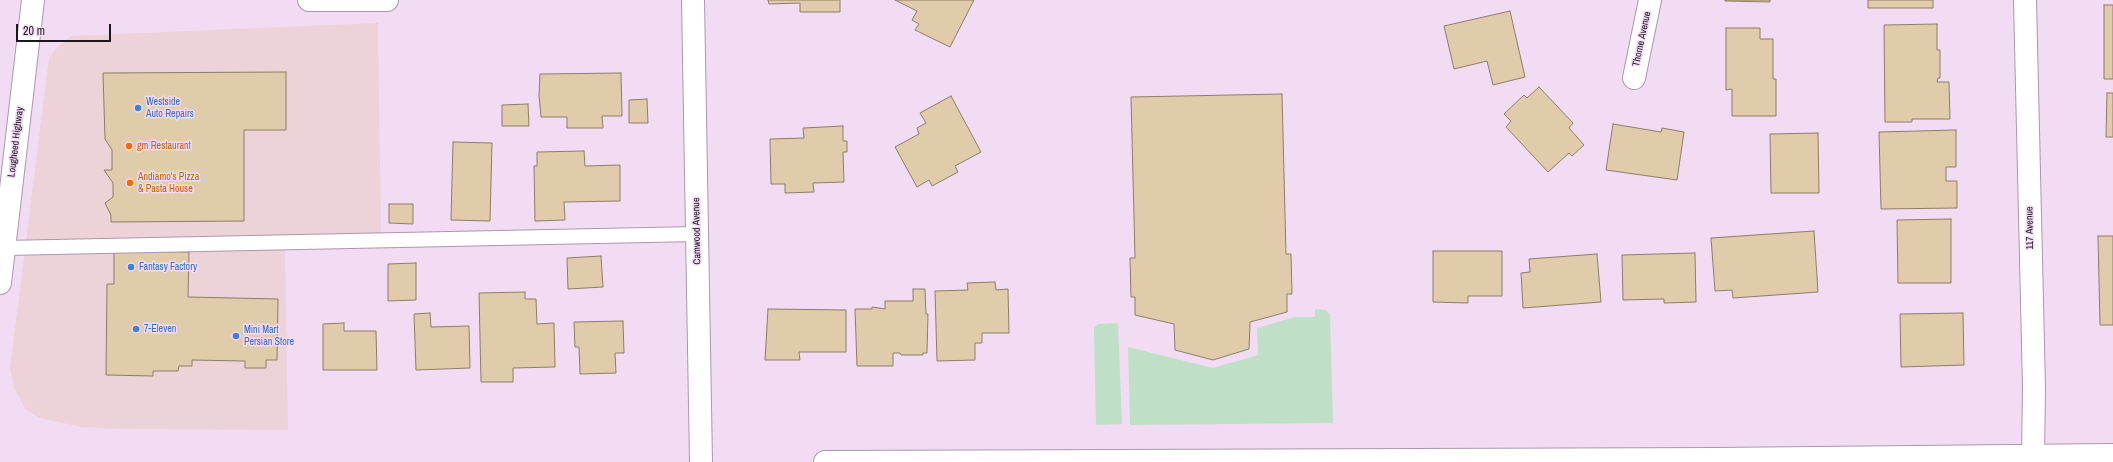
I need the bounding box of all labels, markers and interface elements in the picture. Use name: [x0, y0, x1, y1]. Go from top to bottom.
street label: Thorne Avenue: [1630, 10, 1654, 68]
scale bar: [18, 16, 113, 42]
text: 20 m: [23, 23, 45, 39]
place label: Westside Auto Repairs: [146, 96, 194, 120]
marker: Westside Auto Repairs: [133, 103, 143, 113]
street label: Lougheed Highway: [6, 106, 26, 178]
place label: gm Restaurant: [137, 140, 191, 152]
marker: gm Restaurant: [124, 141, 134, 151]
place label: Andiamo's Pizza & Pasta House: [138, 171, 199, 194]
marker: Andiamo's Pizza & Pasta House: [125, 178, 135, 188]
street label: Camwood Avenue: [690, 197, 704, 265]
street label: 117 Avenue: [2024, 206, 2036, 250]
place label: Fantasy Factory: [139, 261, 197, 273]
marker: Fantasy Factory: [126, 262, 136, 272]
place label: 7-Eleven: [144, 323, 176, 335]
marker: 7-Eleven: [131, 324, 141, 334]
place label: Mini Mart Persian Store: [244, 324, 294, 348]
marker: Mini Mart Persian Store: [231, 331, 241, 341]

